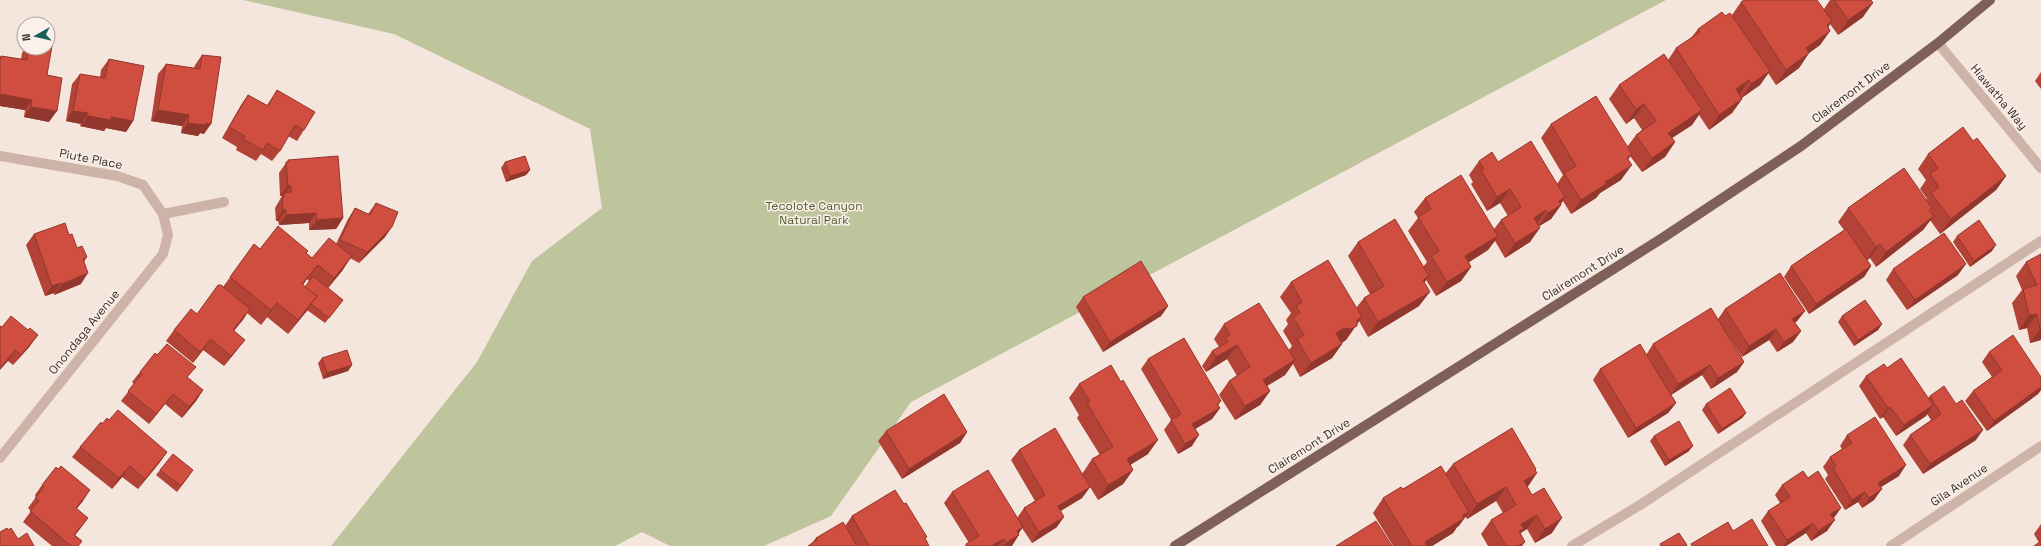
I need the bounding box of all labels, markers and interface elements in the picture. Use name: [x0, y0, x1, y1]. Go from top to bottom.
north arrow: [16, 16, 56, 56]
text: N: [19, 33, 34, 42]
street label: Clairemont Drive: [1809, 57, 1893, 127]
street label: Hiawatha Way: [1967, 61, 2031, 133]
street label: Piute Place: [58, 145, 124, 173]
park label: Tecolote Canyon Natural Park: [765, 198, 863, 228]
street label: Clairemont Drive: [1539, 241, 1627, 305]
street label: Onondaga Avenue: [45, 286, 123, 378]
street label: Clairemont Drive: [1265, 414, 1353, 478]
street label: Gila Avenue: [1927, 460, 1991, 510]

